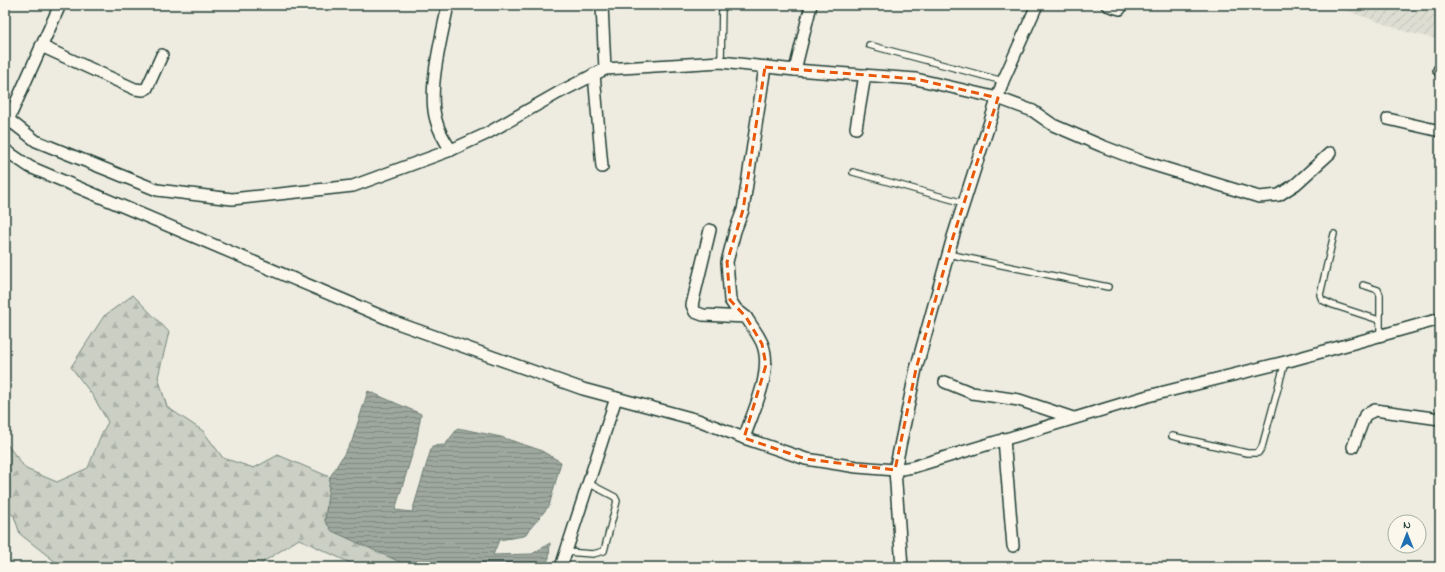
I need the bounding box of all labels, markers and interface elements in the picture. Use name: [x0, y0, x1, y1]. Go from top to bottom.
north arrow: [1387, 514, 1427, 554]
text: N: [1403, 517, 1411, 533]

